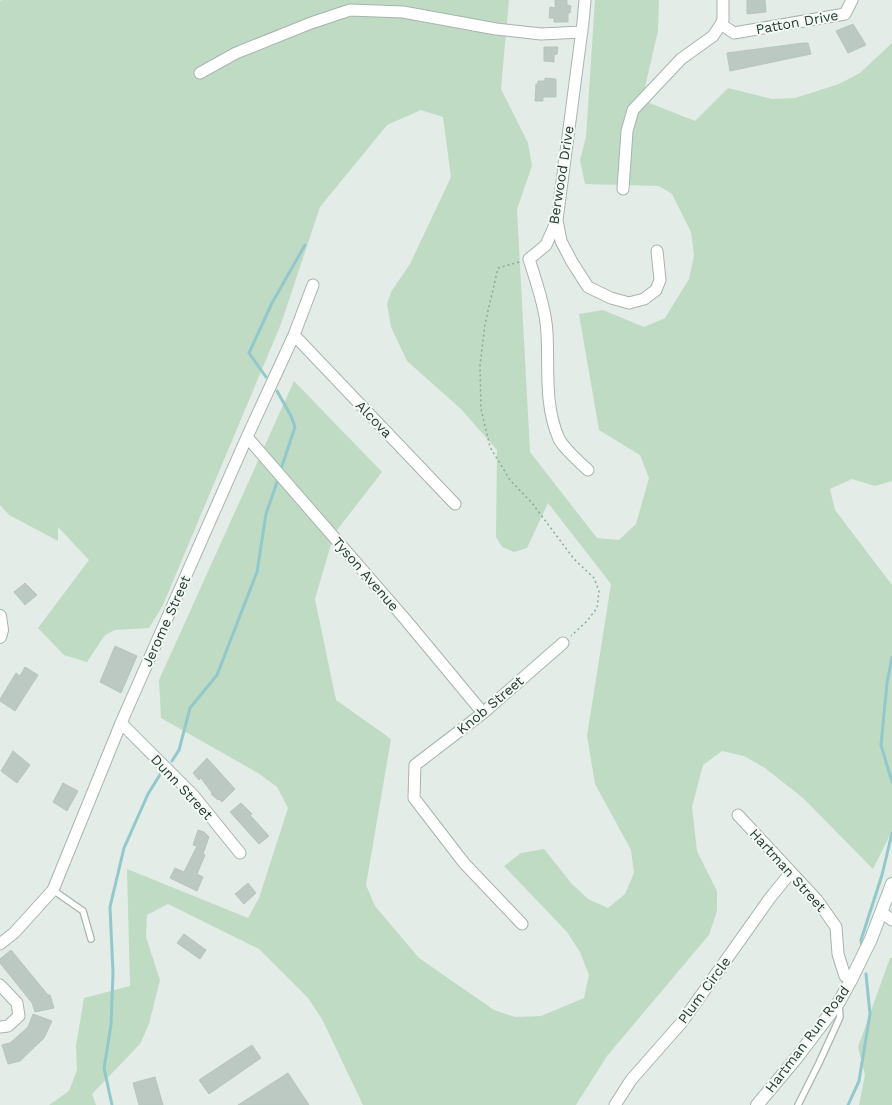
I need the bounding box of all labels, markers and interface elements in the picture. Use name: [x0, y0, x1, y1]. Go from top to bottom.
street label: Patton Drive: [754, 7, 840, 37]
street label: Berwood Drive: [545, 125, 577, 225]
street label: Alcova: [353, 397, 395, 441]
street label: Tyson Avenue: [330, 534, 402, 614]
street label: Jerome Street: [139, 573, 193, 669]
street label: Knob Street: [453, 672, 527, 737]
street label: Dunn Street: [148, 751, 216, 823]
street label: Hartman Street: [747, 825, 830, 915]
street label: Plum Circle: [674, 953, 734, 1027]
street label: Hartman Run Road: [762, 983, 852, 1095]

